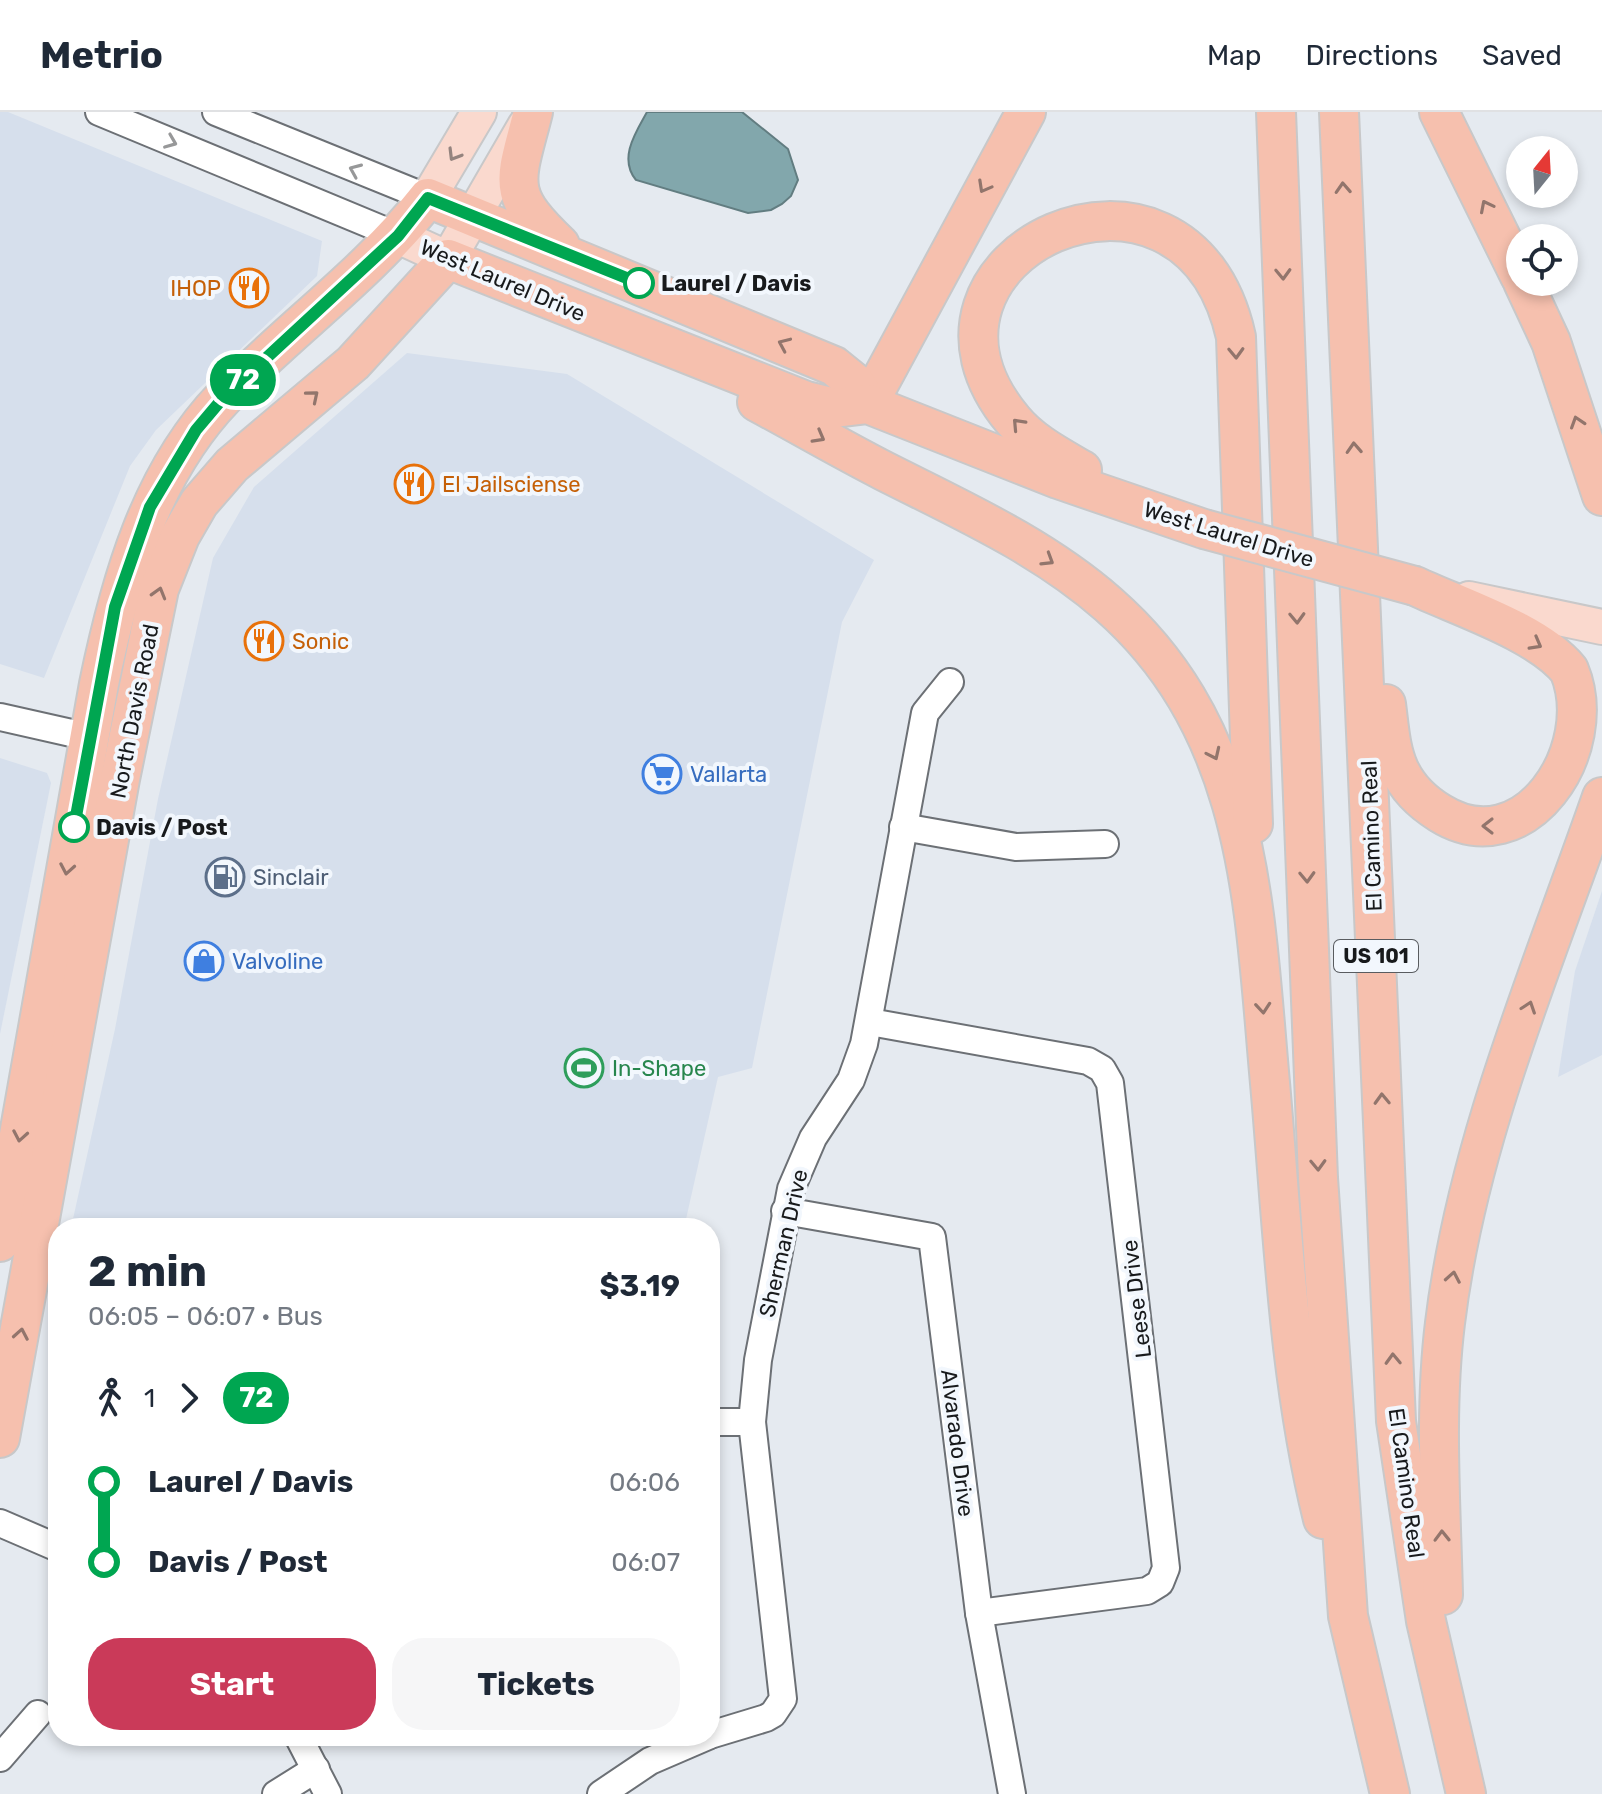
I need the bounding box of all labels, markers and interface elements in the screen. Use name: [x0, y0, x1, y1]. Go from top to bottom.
text: Metrio: [40, 32, 163, 78]
text: Map: [1207, 39, 1261, 72]
text: Directions: [1305, 39, 1438, 72]
text: Saved: [1482, 39, 1562, 72]
one-way arrow: [163, 132, 177, 148]
north arrow: [1506, 136, 1578, 208]
map controls: [1506, 136, 1578, 296]
one-way arrow: [448, 146, 464, 161]
one-way arrow: [349, 163, 363, 180]
one-way arrow: [979, 179, 994, 194]
one-way arrow: [1334, 181, 1351, 194]
one-way arrow: [1480, 199, 1495, 214]
button: locate: [1506, 224, 1578, 296]
street label: West Laurel Drive: [416, 234, 589, 327]
restaurant icon: IHOP: [228, 267, 270, 309]
marker: Laurel / Davis: [624, 268, 654, 298]
one-way arrow: [1274, 268, 1291, 281]
place label: Laurel / Davis: [661, 270, 812, 297]
place label: IHOP: [170, 275, 221, 302]
one-way arrow: [778, 338, 793, 354]
one-way arrow: [1228, 347, 1245, 360]
line badge: 72: [207, 354, 279, 406]
text: 72: [226, 363, 260, 396]
one-way arrow: [304, 391, 319, 406]
one-way arrow: [1571, 416, 1587, 430]
one-way arrow: [1012, 419, 1027, 433]
one-way arrow: [811, 427, 825, 443]
one-way arrow: [1346, 441, 1363, 454]
restaurant icon: El Jailsciense: [393, 463, 435, 505]
place label: El Jailsciense: [442, 471, 581, 498]
street label: West Laurel Drive: [1140, 496, 1317, 573]
one-way arrow: [1039, 550, 1054, 566]
one-way arrow: [150, 586, 166, 600]
one-way arrow: [1288, 612, 1305, 625]
restaurant icon: Sonic: [243, 620, 285, 662]
street label: North Davis Road: [104, 622, 165, 801]
place label: Sonic: [292, 628, 349, 655]
one-way arrow: [1527, 634, 1541, 650]
one-way arrow: [1204, 746, 1220, 760]
supermarket icon: Vallarta: [641, 753, 683, 795]
street label: El Camino Real: [1355, 760, 1388, 912]
place label: Vallarta: [690, 761, 767, 788]
marker: Davis / Post: [59, 812, 89, 842]
place label: Davis / Post: [96, 814, 228, 841]
one-way arrow: [1482, 817, 1494, 835]
fuel station icon: Sinclair: [204, 856, 246, 898]
one-way arrow: [59, 862, 76, 876]
place label: Sinclair: [253, 864, 329, 891]
one-way arrow: [1298, 871, 1315, 884]
shop icon: Valvoline: [183, 940, 225, 982]
road number: US 101: [1334, 940, 1418, 972]
place label: Valvoline: [232, 948, 323, 975]
one-way arrow: [1519, 1001, 1536, 1015]
one-way arrow: [1254, 1002, 1271, 1015]
sports icon: In-Shape: [563, 1047, 605, 1089]
place label: In-Shape: [612, 1055, 706, 1082]
one-way arrow: [1374, 1092, 1391, 1105]
one-way arrow: [12, 1129, 29, 1142]
one-way arrow: [1309, 1159, 1326, 1172]
street label: Sherman Drive: [753, 1166, 814, 1320]
street label: Leese Drive: [1116, 1238, 1157, 1359]
text: 2 min: [88, 1245, 207, 1297]
text: $3.19: [599, 1268, 680, 1304]
one-way arrow: [1443, 1270, 1460, 1284]
text: 06:05 – 06:07 · Bus: [88, 1301, 323, 1332]
one-way arrow: [11, 1327, 28, 1340]
one-way arrow: [1385, 1352, 1402, 1365]
street label: Alvarado Drive: [935, 1368, 980, 1518]
icon: walk: [88, 1376, 132, 1420]
icon: forward: [167, 1376, 211, 1420]
text: 72: [239, 1381, 273, 1414]
text: 1: [144, 1383, 155, 1414]
street label: El Camino Real: [1383, 1406, 1430, 1560]
text: Laurel / Davis: [148, 1464, 353, 1500]
text: 06:06: [609, 1467, 680, 1498]
one-way arrow: [1433, 1529, 1450, 1542]
text: Davis / Post: [148, 1544, 328, 1580]
text: 06:07: [611, 1547, 680, 1578]
button: Start: [88, 1638, 376, 1730]
button: Tickets: [392, 1638, 680, 1730]

